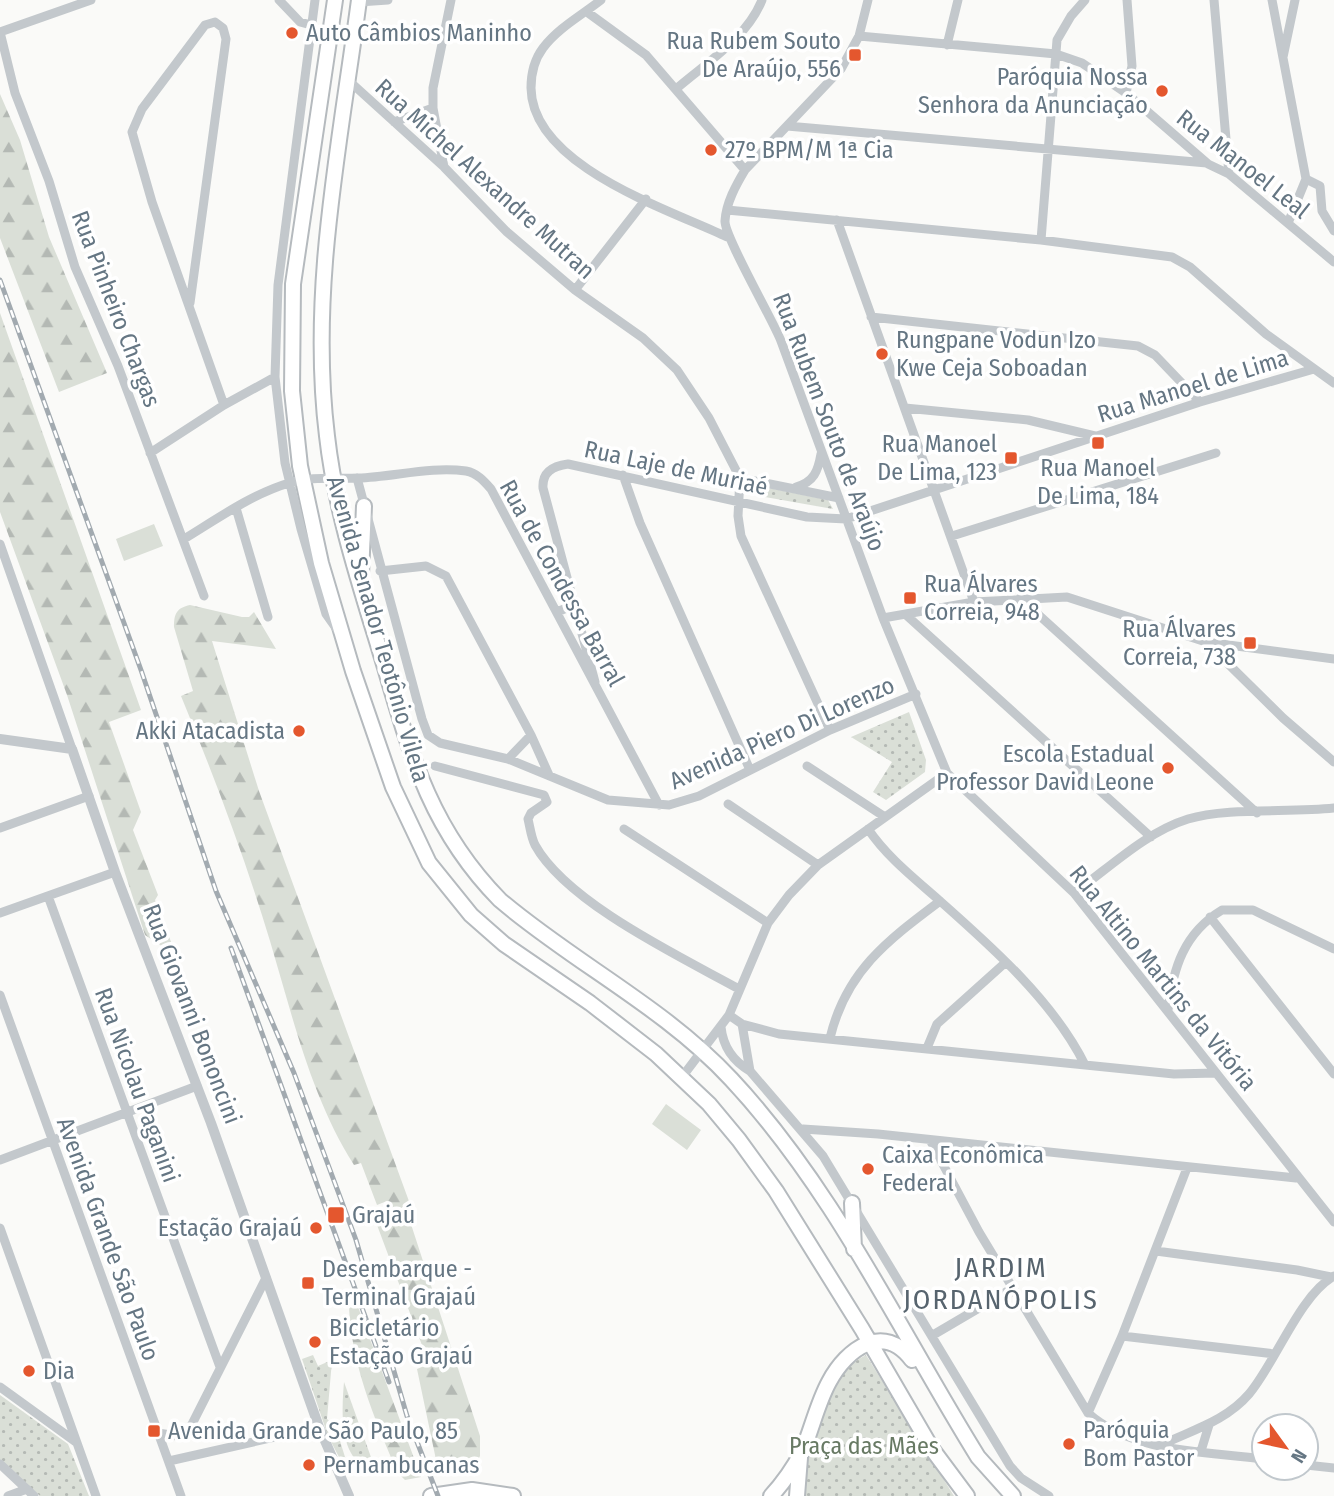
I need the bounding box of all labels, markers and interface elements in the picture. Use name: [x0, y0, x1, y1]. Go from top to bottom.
place label: Auto Câmbios Maninho: [306, 19, 532, 47]
marker: Auto Câmbios Maninho: [284, 25, 300, 41]
place label: Rua Rubem Souto De Araújo, 556: [666, 27, 841, 83]
marker: Rua Rubem Souto De Araújo, 556: [847, 47, 863, 63]
place label: Paróquia Nossa Senhora da Anunciação: [918, 63, 1148, 119]
street label: Rua Michel Alexandre Mutran: [370, 73, 600, 285]
marker: Paróquia Nossa Senhora da Anunciação: [1154, 83, 1170, 99]
street label: Rua Manoel Leal: [1171, 104, 1315, 224]
place label: 27º BPM/M 1ª Cia: [725, 136, 894, 164]
marker: 27º BPM/M 1ª Cia: [703, 142, 719, 158]
street label: Rua Pinheiro Chargas: [66, 207, 166, 411]
street label: Rua Rubem Souto de Araújo: [767, 289, 891, 555]
place label: Rungpane Vodun Izo Kwe Ceja Soboadan: [896, 326, 1096, 382]
street label: Rua Manoel de Lima: [1094, 344, 1292, 428]
marker: Rungpane Vodun Izo Kwe Ceja Soboadan: [874, 346, 890, 362]
place label: Rua Manoel De Lima, 123: [877, 430, 997, 486]
street label: Rua Laje de Muriaé: [582, 435, 770, 501]
marker: Rua Manoel De Lima, 184: [1090, 435, 1106, 451]
marker: Rua Manoel De Lima, 123: [1003, 450, 1019, 466]
place label: Rua Manoel De Lima, 184: [1037, 454, 1159, 510]
street label: Avenida Senador Teotônio Vilela: [321, 473, 435, 785]
street label: Rua de Condessa Barral: [494, 475, 630, 691]
place label: Rua Álvares Correia, 948: [924, 569, 1040, 626]
marker: Rua Álvares Correia, 948: [902, 590, 918, 606]
place label: Rua Álvares Correia, 738: [1122, 614, 1236, 671]
marker: Rua Álvares Correia, 738: [1242, 635, 1258, 651]
street label: Avenida Piero Di Lorenzo: [665, 671, 899, 795]
place label: Akki Atacadista: [136, 717, 285, 745]
marker: Akki Atacadista: [291, 723, 307, 739]
place label: Escola Estadual Professor David Leone: [936, 740, 1154, 796]
marker: Escola Estadual Professor David Leone: [1160, 760, 1176, 776]
street label: Rua Altino Martins da Vitória: [1064, 860, 1262, 1096]
street label: Rua Giovanni Bononcini: [137, 900, 247, 1128]
street label: Rua Nicolau Paganini: [89, 984, 185, 1186]
street label: Avenida Grande São Paulo: [51, 1114, 165, 1364]
place label: Caixa Econômica Federal: [882, 1141, 1044, 1197]
marker: Caixa Econômica Federal: [860, 1161, 876, 1177]
place label: Grajaú: [352, 1201, 415, 1229]
marker: Grajaú: [326, 1205, 346, 1225]
place label: Estação Grajaú: [158, 1214, 302, 1242]
marker: Estação Grajaú: [308, 1220, 324, 1236]
district label: JARDIM JORDANÓPOLIS: [903, 1251, 1099, 1316]
place label: Desembarque - Terminal Grajaú: [322, 1255, 476, 1311]
marker: Desembarque - Terminal Grajaú: [300, 1275, 316, 1291]
place label: Bicicletário Estação Grajaú: [329, 1314, 473, 1370]
marker: Bicicletário Estação Grajaú: [307, 1334, 323, 1350]
place label: Dia: [43, 1357, 75, 1385]
marker: Dia: [21, 1363, 37, 1379]
north arrow: [1250, 1412, 1320, 1482]
place label: Paróquia Bom Pastor: [1083, 1416, 1195, 1472]
place label: Avenida Grande São Paulo, 85: [168, 1417, 458, 1445]
marker: Avenida Grande São Paulo, 85: [146, 1423, 162, 1439]
park label: Praça das Mães: [789, 1432, 939, 1460]
marker: Paróquia Bom Pastor: [1061, 1436, 1077, 1452]
text: N: [1286, 1445, 1312, 1467]
place label: Pernambucanas: [323, 1451, 480, 1479]
marker: Pernambucanas: [301, 1457, 317, 1473]

